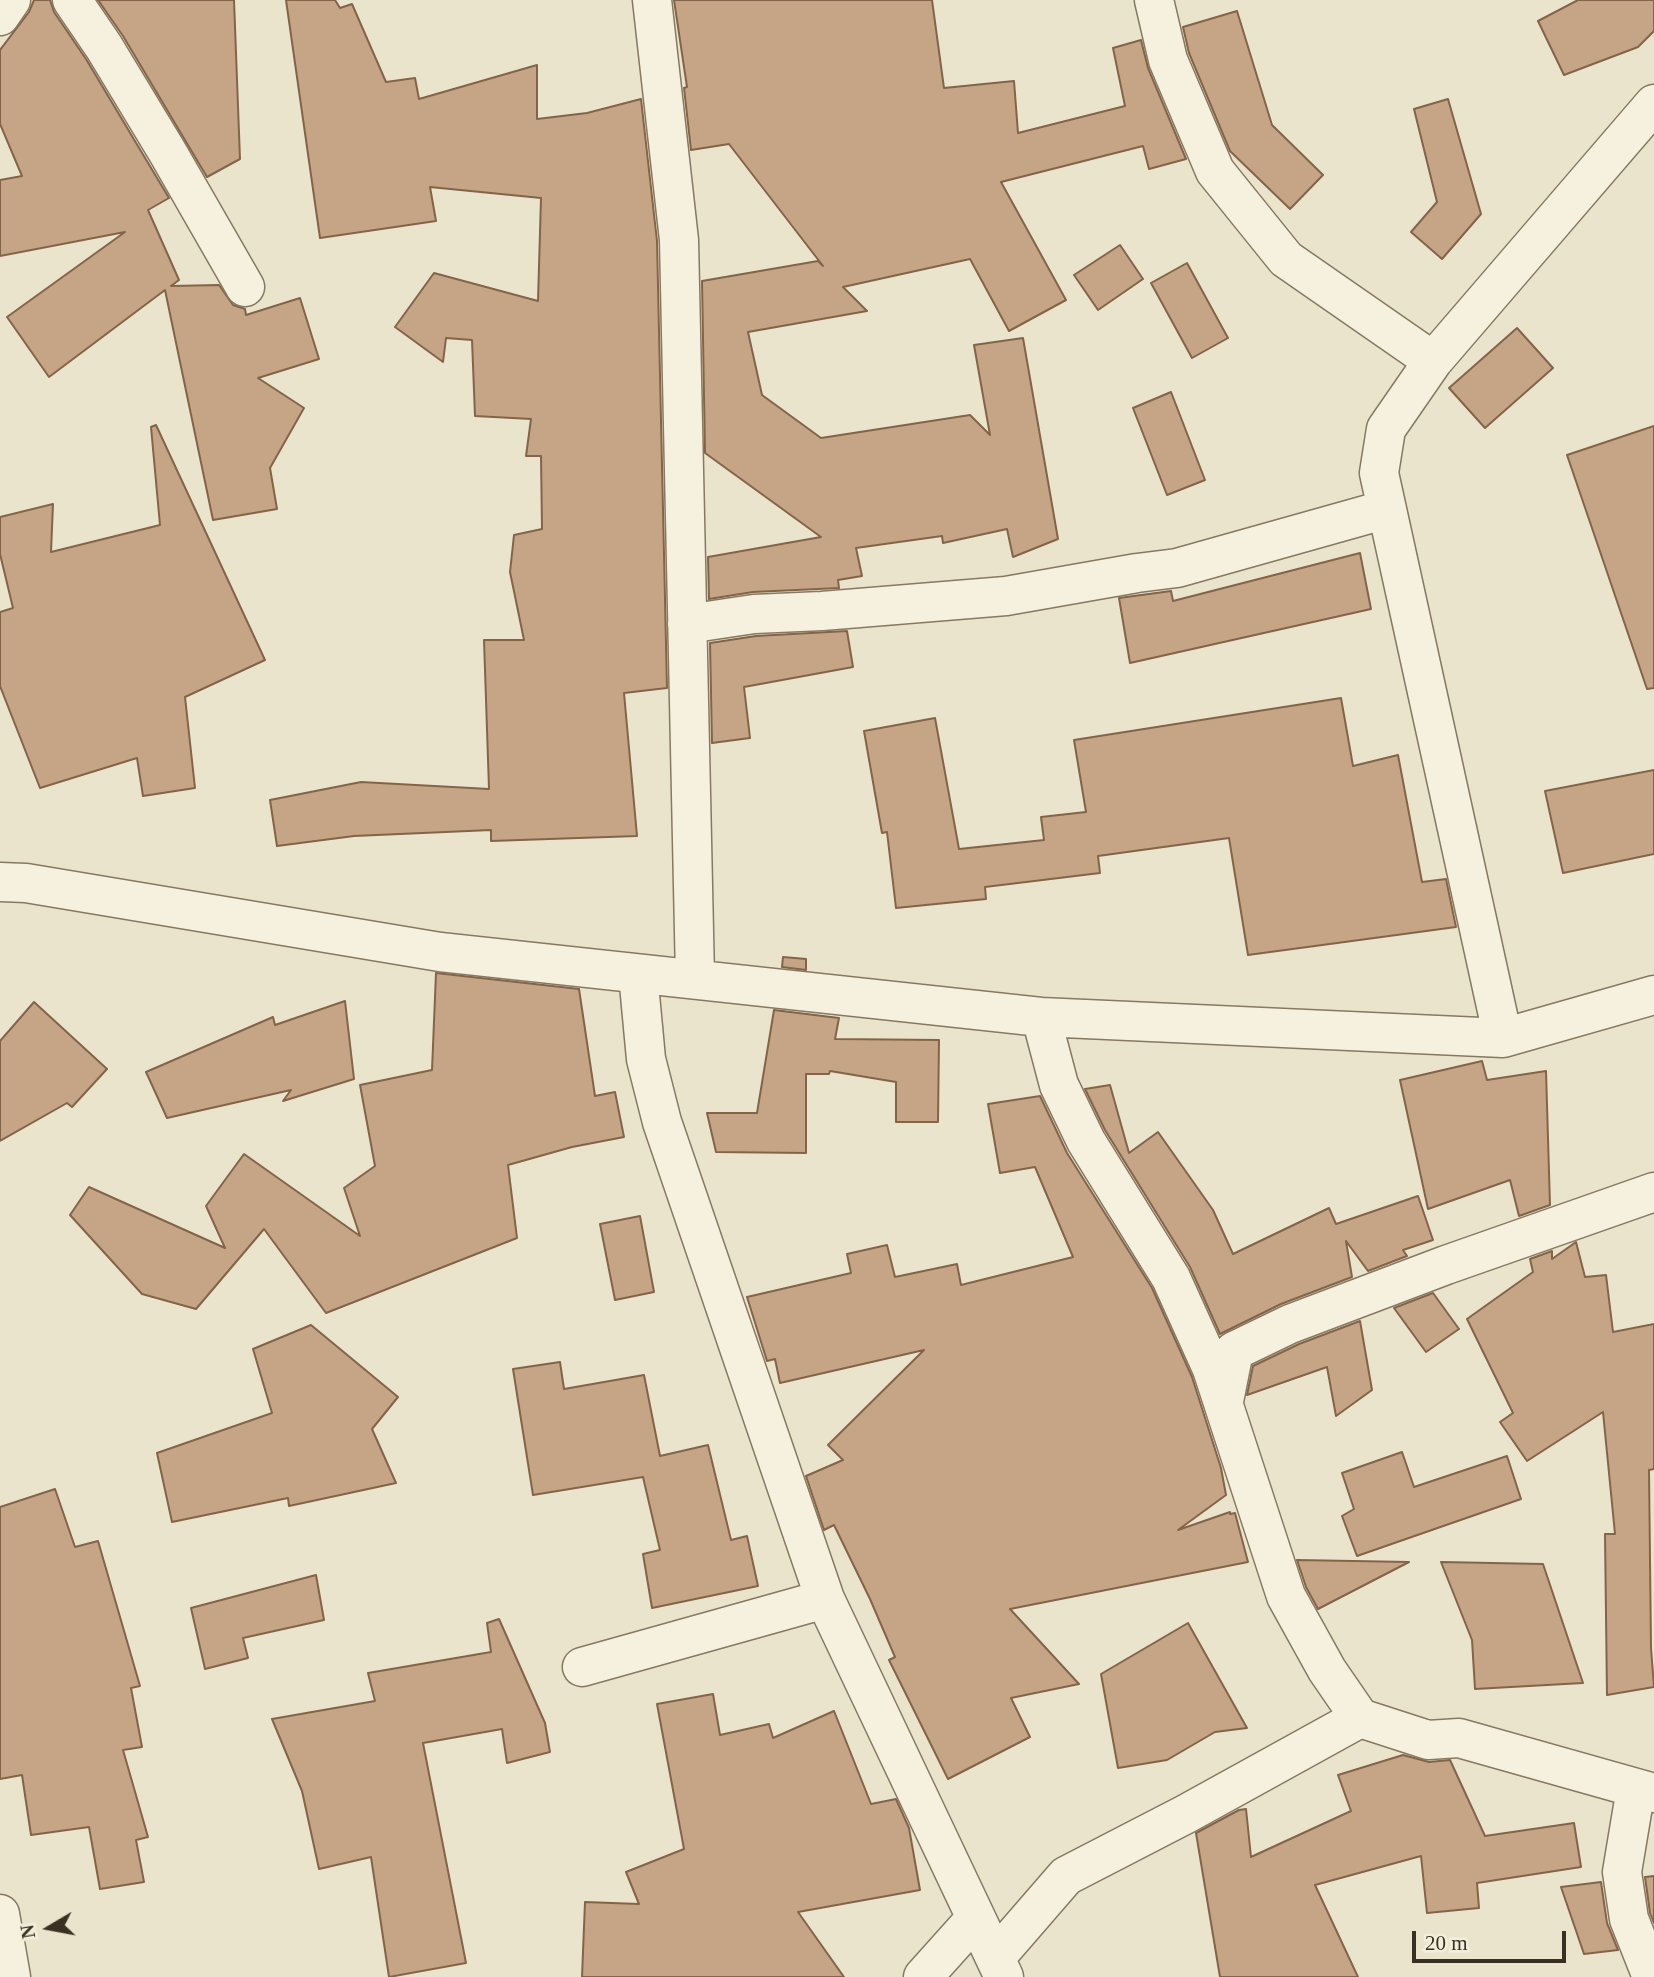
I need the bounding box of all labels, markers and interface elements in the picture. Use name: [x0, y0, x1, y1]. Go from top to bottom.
north arrow: [14, 1893, 84, 1963]
scale bar: [1416, 1918, 1570, 1962]
text: N: [16, 1923, 39, 1940]
text: 20 m: [1425, 1931, 1468, 1955]

